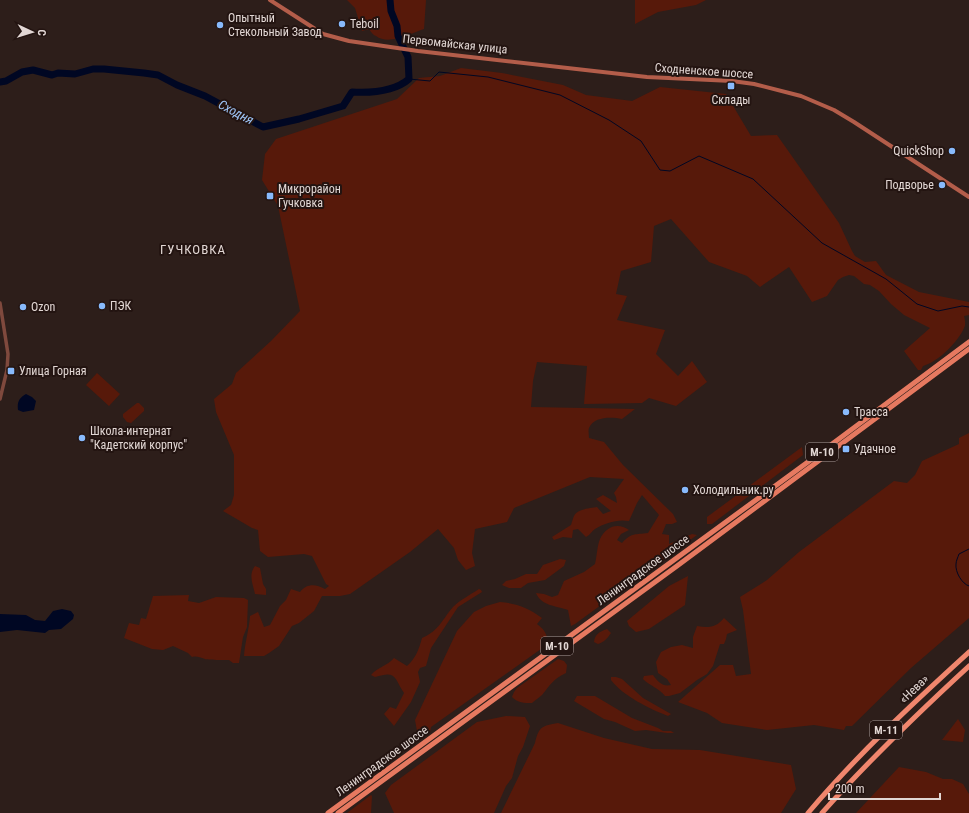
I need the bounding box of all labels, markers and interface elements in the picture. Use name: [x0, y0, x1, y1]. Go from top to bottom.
place label: Опытный Стекольный Завод: [228, 11, 322, 39]
north arrow: [12, 12, 52, 52]
place label: Teboil: [350, 17, 379, 31]
marker: Teboil: [337, 19, 347, 29]
marker: Опытный Стекольный Завод: [215, 20, 225, 30]
text: С: [35, 29, 48, 36]
street label: Первомайская улица: [402, 32, 508, 56]
street label: Сходненское шоссе: [654, 61, 754, 81]
marker: Склады: [726, 81, 736, 91]
place label: Склады: [711, 93, 751, 107]
water label: Сходня: [216, 97, 256, 127]
place label: QuickShop: [893, 144, 944, 158]
marker: QuickShop: [947, 146, 957, 156]
place label: Подворье: [885, 178, 934, 192]
marker: Подворье: [937, 180, 947, 190]
place label: Микрорайон Гучковка: [278, 182, 341, 210]
marker: Микрорайон Гучковка: [265, 191, 275, 201]
district label: ГУЧКОВКА: [160, 242, 226, 257]
place label: ПЭК: [110, 299, 132, 313]
place label: Ozon: [31, 300, 55, 314]
marker: ПЭК: [97, 301, 107, 311]
marker: Ozon: [18, 302, 28, 312]
place label: Улица Горная: [19, 364, 87, 378]
marker: Улица Горная: [6, 366, 16, 376]
place label: Трасса: [854, 405, 888, 419]
marker: Трасса: [841, 407, 851, 417]
place label: Школа-интернат "Кадетский корпус": [90, 424, 187, 452]
marker: Школа-интернат "Кадетский корпус": [77, 433, 87, 443]
place label: Удачное: [854, 442, 896, 456]
road number: М-10: [806, 443, 838, 461]
marker: Удачное: [841, 444, 851, 454]
place label: Холодильник.ру: [693, 483, 774, 497]
marker: Холодильник.ру: [680, 485, 690, 495]
street label: Ленинградское шоссе: [594, 532, 692, 608]
road number: М-10: [541, 637, 573, 655]
street label: «Нева»: [897, 672, 931, 706]
road number: М-11: [870, 721, 902, 739]
street label: Ленинградское шоссе: [333, 723, 431, 799]
scale bar: [829, 775, 940, 801]
text: 200 m: [835, 782, 865, 796]

